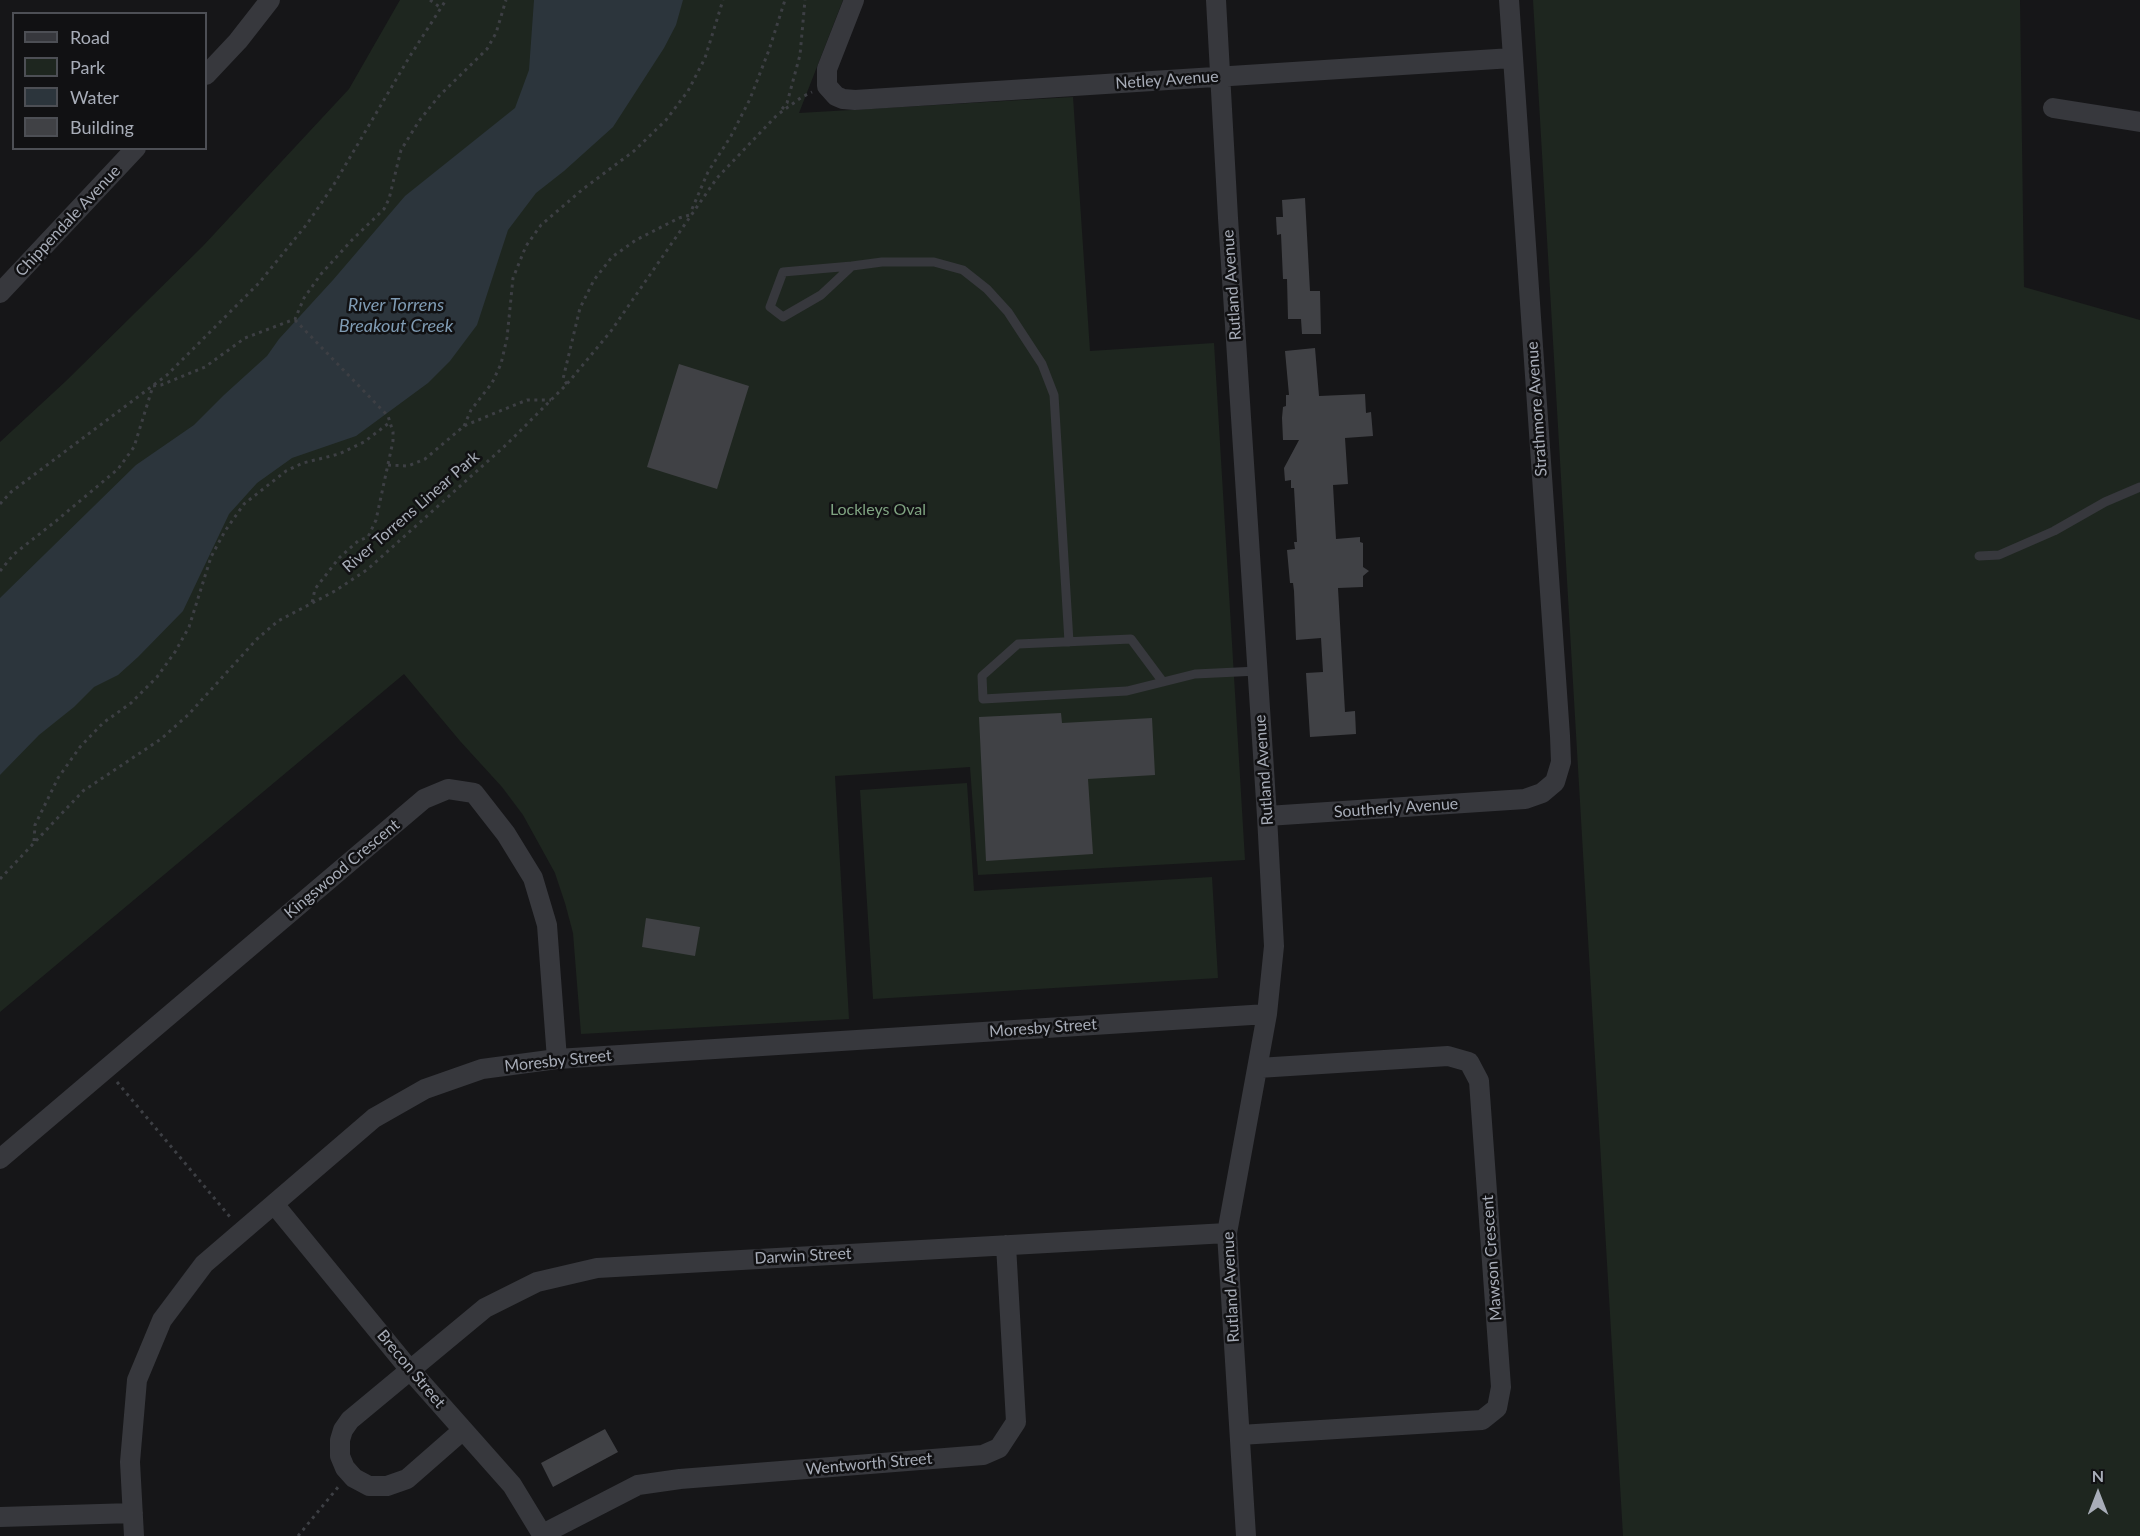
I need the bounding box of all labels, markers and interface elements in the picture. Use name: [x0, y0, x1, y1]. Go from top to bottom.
legend: [12, 12, 207, 150]
text: Road: [70, 26, 110, 48]
text: Park: [70, 56, 105, 78]
street label: Netley Avenue: [1115, 67, 1219, 93]
text: Water: [70, 86, 119, 108]
text: Building: [70, 116, 134, 138]
street label: Chippendale Avenue: [12, 161, 124, 281]
street label: Rutland Avenue: [1219, 229, 1245, 341]
water label: River Torrens Breakout Creek: [339, 294, 453, 336]
street label: Strathmore Avenue: [1523, 341, 1551, 477]
street label: River Torrens Linear Park: [339, 447, 483, 577]
park label: Lockleys Oval: [830, 500, 926, 520]
street label: Rutland Avenue: [1251, 714, 1277, 826]
street label: Southerly Avenue: [1333, 794, 1459, 822]
street label: Kingswood Crescent: [281, 815, 403, 923]
street label: Moresby Street: [989, 1015, 1097, 1041]
street label: Moresby Street: [503, 1046, 613, 1076]
street label: Mawson Crescent: [1478, 1194, 1506, 1322]
street label: Rutland Avenue: [1219, 1231, 1243, 1343]
street label: Darwin Street: [754, 1244, 852, 1268]
street label: Brecon Street: [373, 1326, 449, 1412]
street label: Wentworth Street: [805, 1449, 933, 1479]
north arrow: [2068, 1464, 2128, 1524]
text: N: [2092, 1466, 2104, 1485]

